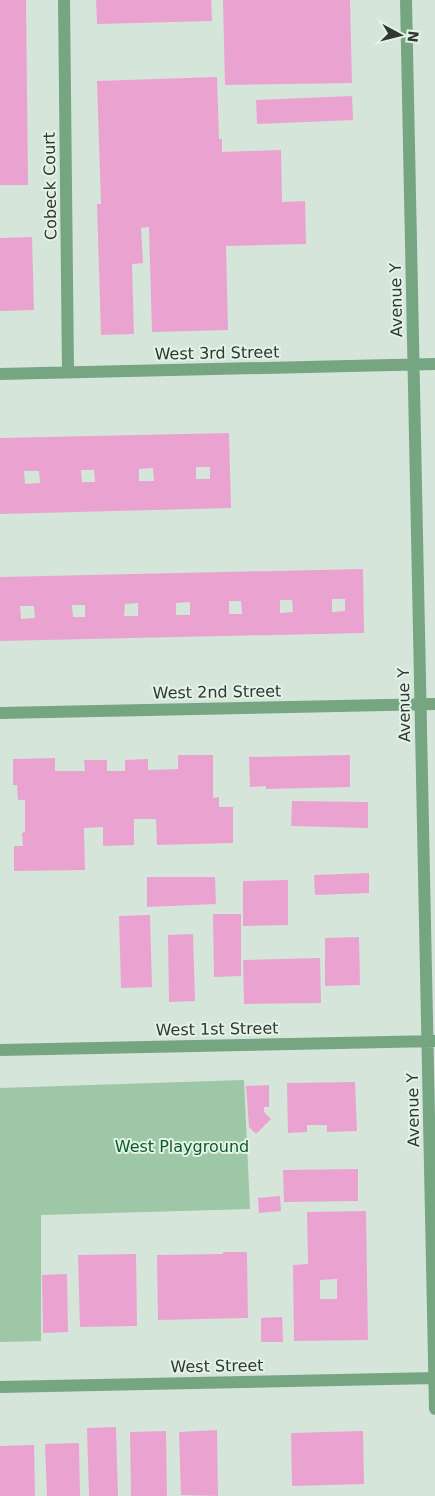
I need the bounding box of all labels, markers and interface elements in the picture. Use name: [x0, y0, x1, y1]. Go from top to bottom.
north arrow: [375, 10, 425, 60]
text: N: [404, 30, 422, 43]
street label: Cobeck Court: [40, 132, 60, 240]
street label: Avenue Y: [386, 262, 406, 337]
street label: West 3rd Street: [154, 342, 280, 364]
street label: Avenue Y: [394, 667, 414, 742]
street label: West 2nd Street: [153, 681, 281, 703]
street label: West 1st Street: [155, 1018, 279, 1040]
street label: Avenue Y: [403, 1072, 423, 1147]
park label: West Playground: [115, 1137, 249, 1156]
street label: West Street: [170, 1356, 264, 1376]

